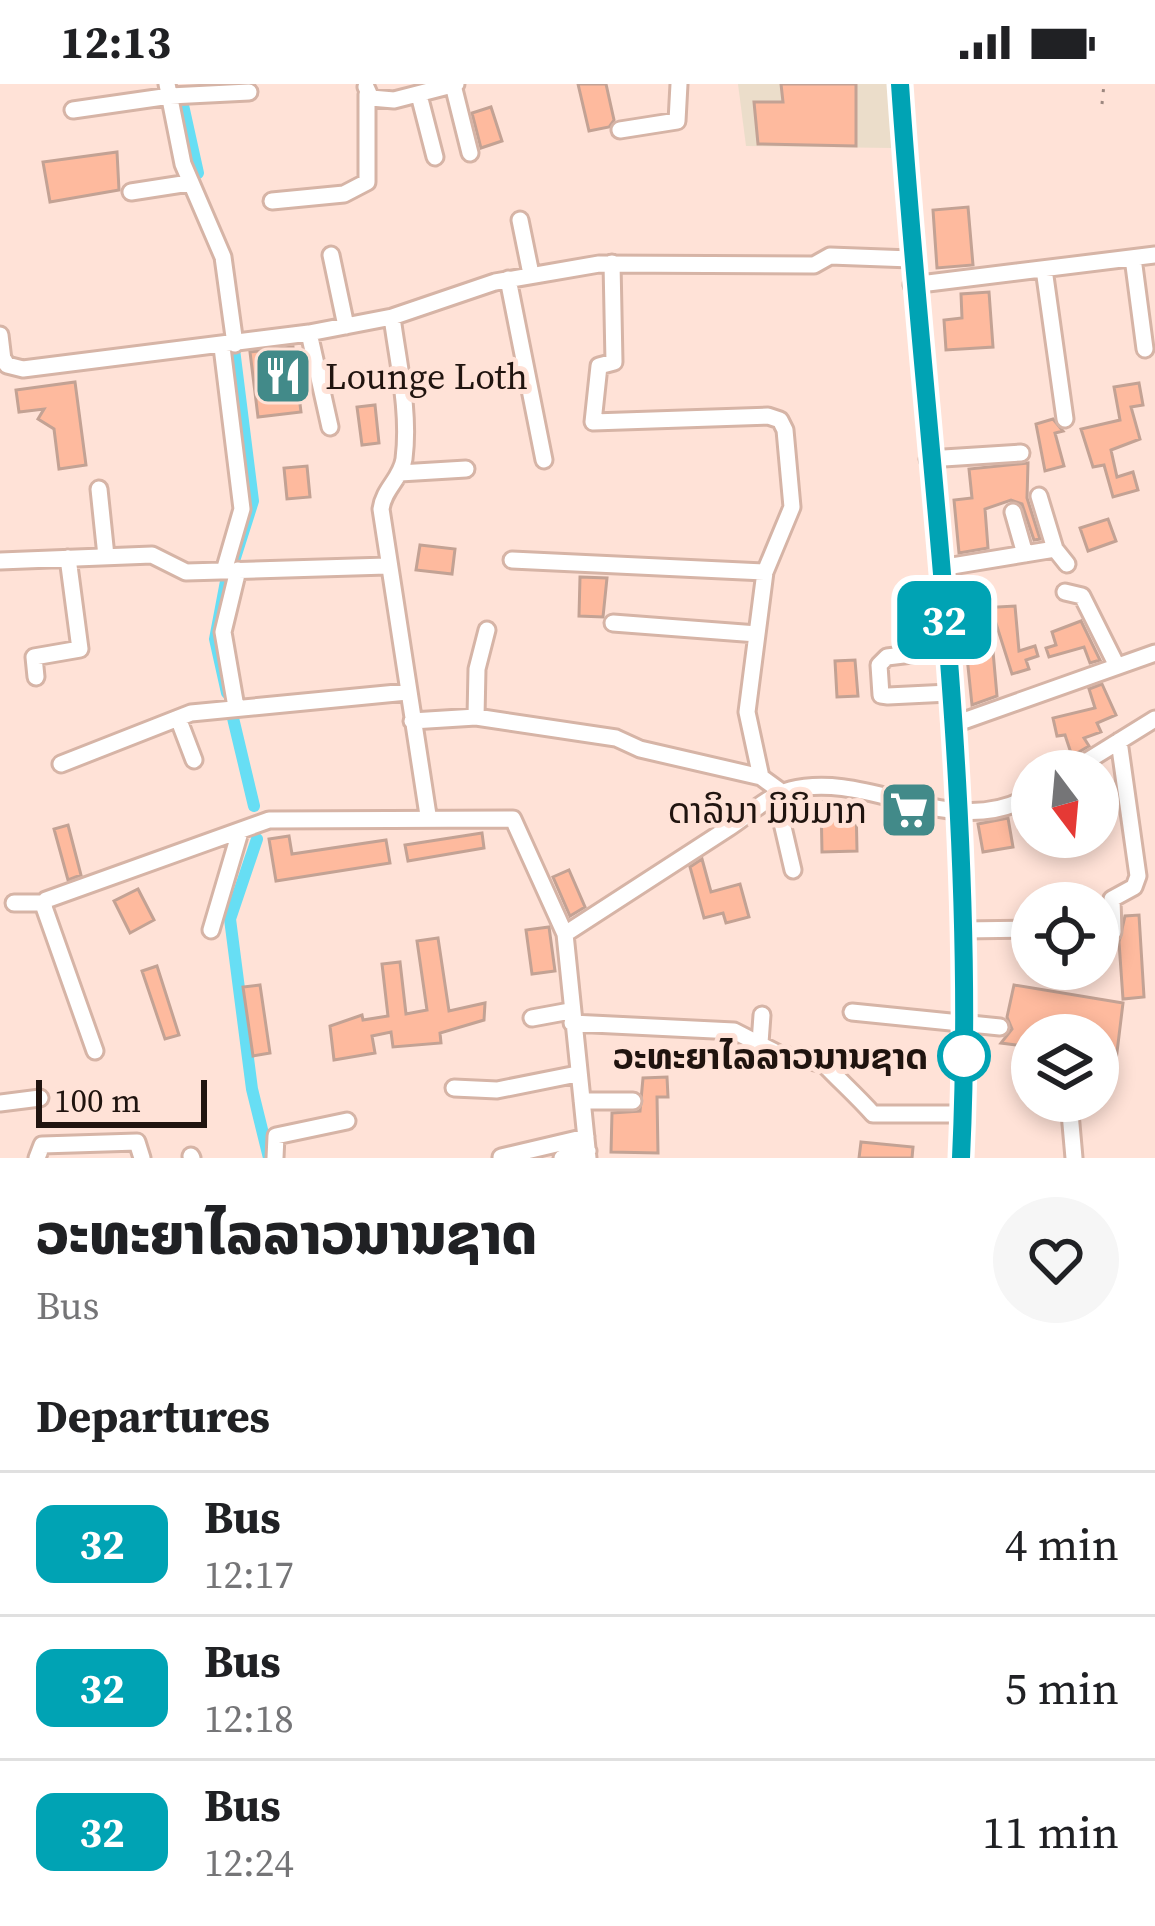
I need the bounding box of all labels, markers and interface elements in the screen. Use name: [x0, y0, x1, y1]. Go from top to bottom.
text: 12:13: [60, 11, 171, 73]
restaurant icon: Lounge Loth: [252, 345, 314, 407]
place label: Lounge Loth: [325, 352, 528, 401]
line badge: 32: [890, 581, 998, 659]
text: 32: [921, 591, 967, 649]
north arrow: [1011, 750, 1119, 858]
map controls: [1011, 750, 1119, 1122]
supermarket icon: ດາລິນາ ມິນິມາກ: [878, 779, 940, 841]
place label: ດາລິນາ ມິນິມາກ: [668, 786, 867, 835]
button: locate: [1011, 882, 1119, 990]
button: layers: [1011, 1014, 1119, 1122]
marker: ວະທະຍາໄລລາວນານຊາດ: [939, 1031, 989, 1081]
place label: ວະທະຍາໄລລາວນານຊາດ: [613, 1032, 928, 1081]
scale bar: [36, 1074, 207, 1127]
text: 100 m: [54, 1078, 141, 1123]
text: ວະທະຍາໄລລາວນານຊາດ: [36, 1195, 537, 1273]
button: heart: [993, 1197, 1119, 1323]
text: Bus: [36, 1279, 99, 1332]
text: Departures: [36, 1385, 270, 1447]
text: Bus: [204, 1486, 281, 1548]
text: 4 min: [1005, 1513, 1119, 1575]
text: 32: [79, 1515, 125, 1573]
text: 12:17: [204, 1548, 294, 1601]
text: Bus: [204, 1630, 281, 1692]
text: 5 min: [1005, 1657, 1119, 1719]
text: 32: [79, 1659, 125, 1717]
text: 12:18: [204, 1692, 294, 1745]
text: Bus: [204, 1774, 281, 1836]
text: 11 min: [982, 1801, 1119, 1863]
text: 32: [79, 1803, 125, 1861]
text: 12:24: [204, 1836, 294, 1889]

